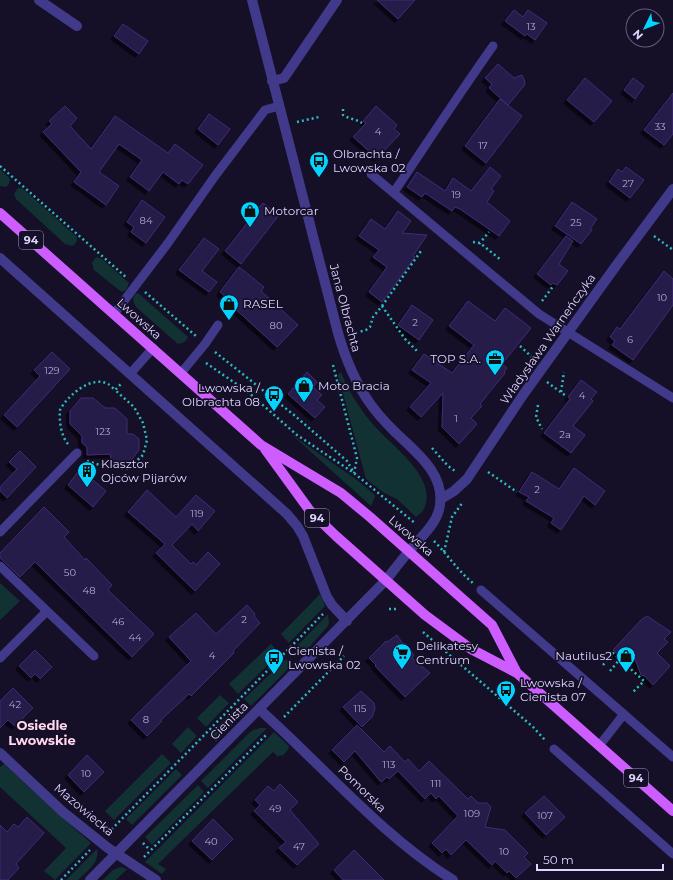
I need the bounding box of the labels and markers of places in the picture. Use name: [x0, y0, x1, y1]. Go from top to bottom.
place label: Olbrachta / Lwowska 02: [333, 146, 406, 175]
bus stop icon: Olbrachta / Lwowska 02: [308, 150, 330, 178]
shop icon: Motorcar: [239, 200, 261, 228]
place label: Motorcar: [264, 203, 319, 218]
shop icon: RASEL: [218, 293, 240, 321]
place label: RASEL: [243, 296, 283, 311]
office icon: TOP S.A.: [484, 348, 506, 376]
place label: TOP S.A.: [430, 351, 481, 366]
shop icon: Moto Bracia: [293, 375, 315, 403]
place label: Moto Bracia: [318, 378, 390, 393]
place label: Lwowska / Olbrachta 08: [182, 380, 261, 409]
bus stop icon: Lwowska / Olbrachta 08: [263, 384, 285, 412]
place label: Klasztor Ojców Pijarów: [101, 456, 187, 485]
building icon: Klasztor Ojców Pijarów: [76, 460, 98, 488]
place label: Delikatesy Centrum: [416, 638, 479, 667]
supermarket icon: Delikatesy Centrum: [391, 642, 413, 670]
place label: Cienista / Lwowska 02: [288, 643, 361, 672]
shop icon: Nautilus2: [615, 645, 637, 673]
bus stop icon: Cienista / Lwowska 02: [263, 647, 285, 675]
place label: Nautilus2: [555, 648, 612, 663]
place label: Lwowska / Cienista 07: [520, 675, 586, 704]
bus stop icon: Lwowska / Cienista 07: [495, 679, 517, 707]

